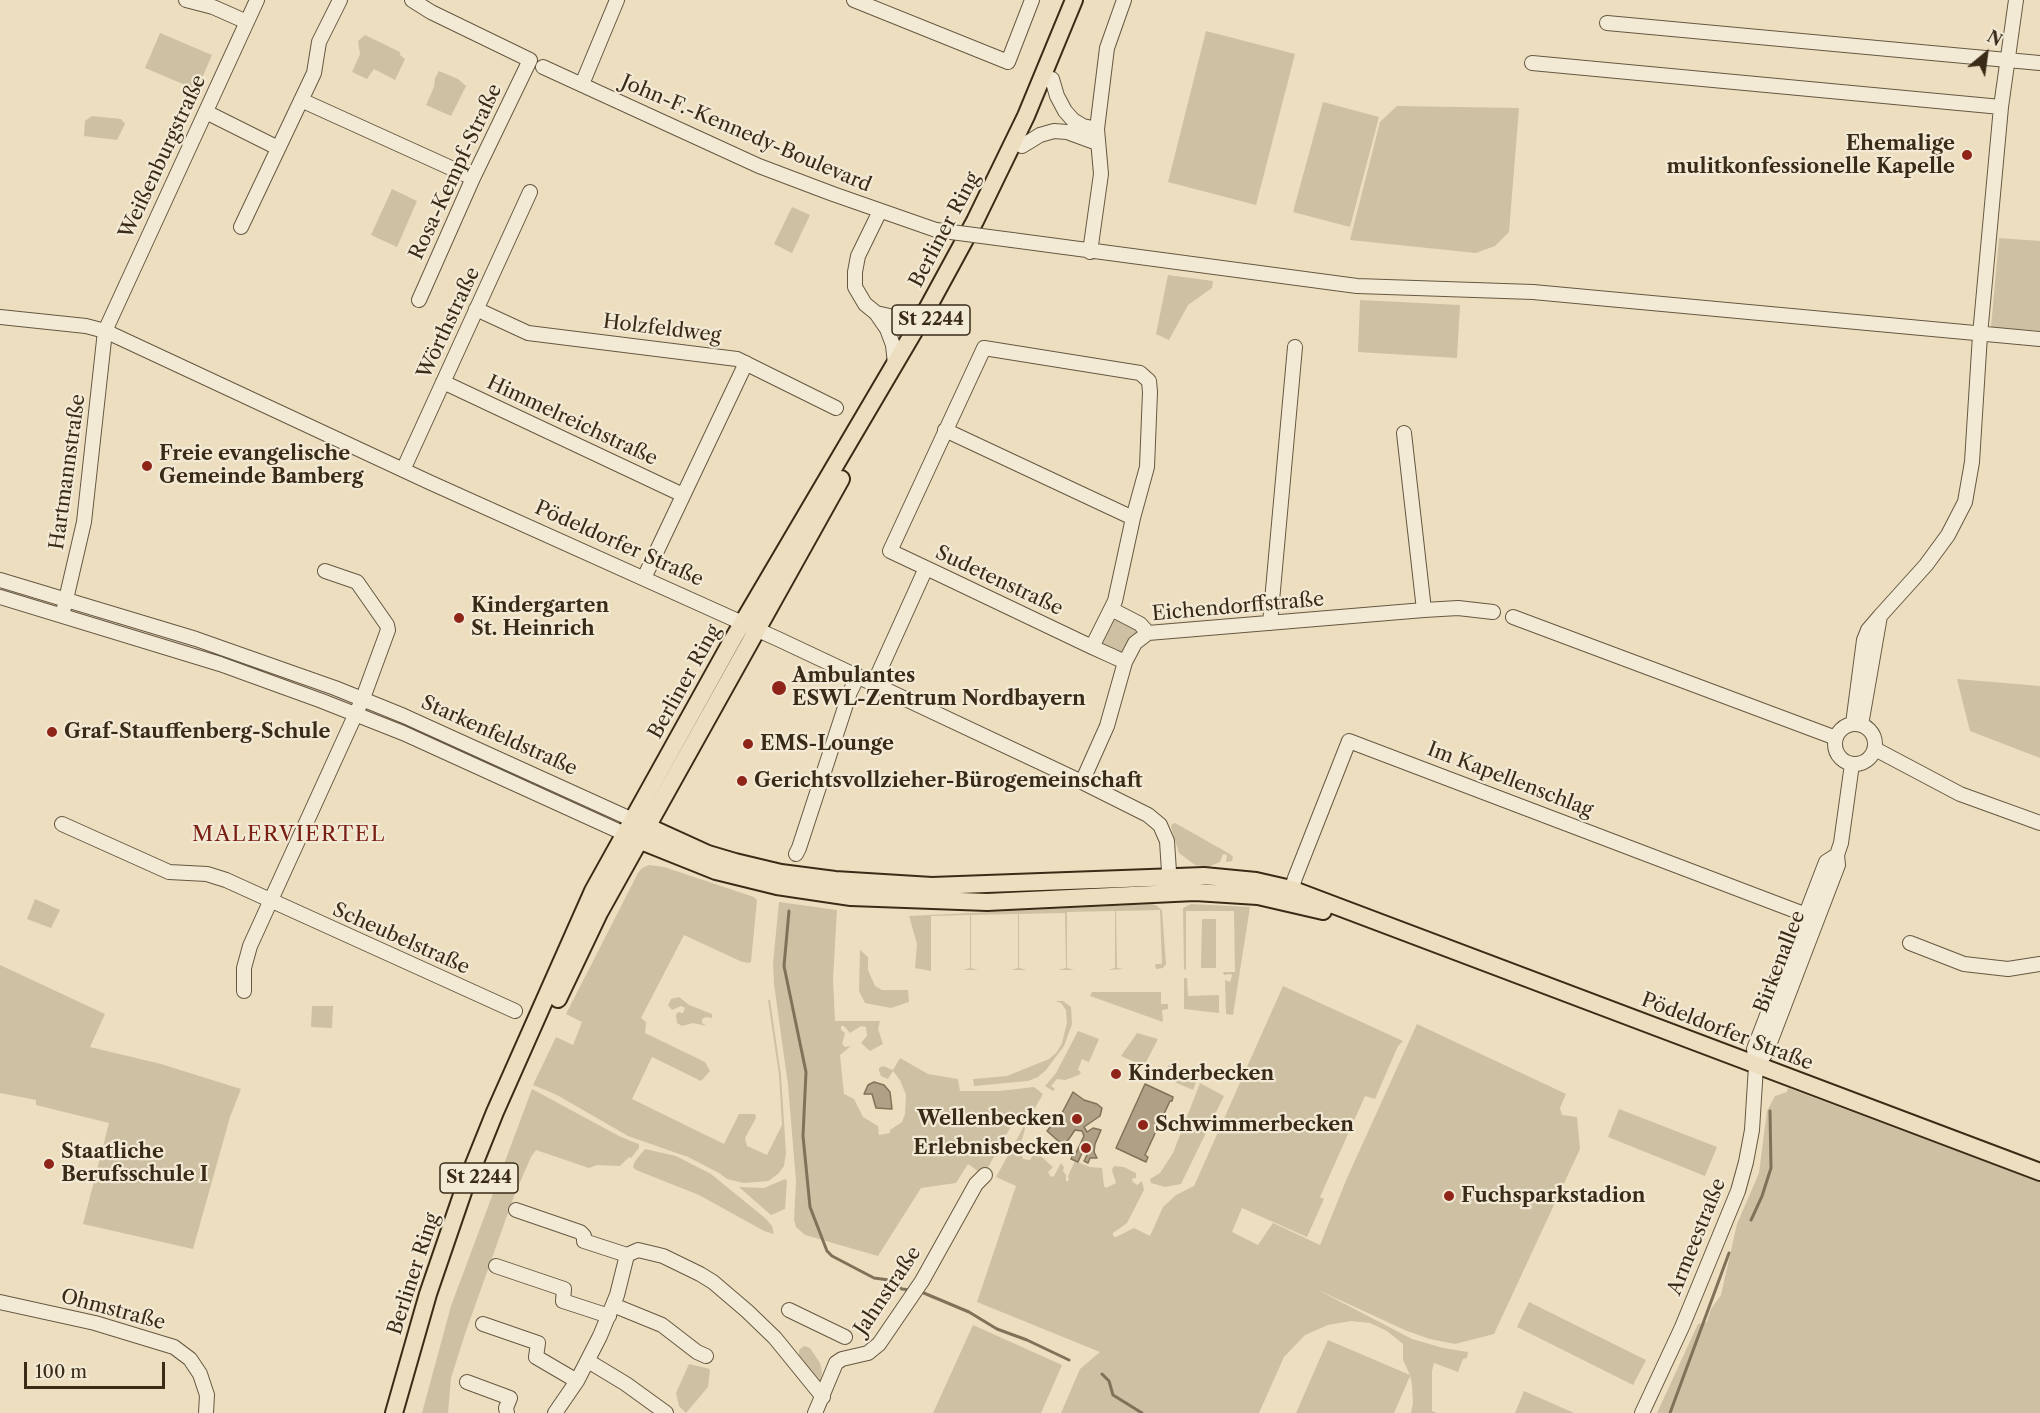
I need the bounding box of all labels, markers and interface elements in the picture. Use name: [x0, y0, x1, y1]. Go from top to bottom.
north arrow: [1956, 24, 2016, 84]
text: N: [1984, 26, 2006, 50]
street label: John-F.-Kennedy-Boulevard: [617, 70, 875, 198]
street label: Weißenburgstraße: [115, 71, 211, 243]
street label: Rosa-Kempf-Straße: [405, 80, 507, 264]
place label: Ehemalige mulitkonfessionelle Kapelle: [1666, 132, 1955, 179]
marker: Ehemalige mulitkonfessionelle Kapelle: [1960, 148, 1974, 162]
street label: Berliner Ring: [905, 168, 985, 292]
street label: Wörthstraße: [413, 263, 485, 383]
road number: St 2244: [892, 305, 970, 335]
street label: Holzfeldweg: [602, 310, 722, 348]
street label: Himmelreichstraße: [483, 371, 661, 471]
street label: Hartmannstraße: [45, 393, 91, 551]
place label: Freie evangelische Gemeinde Bamberg: [159, 442, 363, 489]
marker: Freie evangelische Gemeinde Bamberg: [140, 459, 154, 473]
street label: Pödeldorfer Straße: [531, 496, 707, 592]
street label: Sudetenstraße: [931, 541, 1067, 621]
street label: Eichendorffstraße: [1151, 588, 1325, 626]
place label: Kindergarten St. Heinrich: [471, 594, 609, 641]
marker: Kindergarten St. Heinrich: [452, 611, 466, 625]
street label: Berliner Ring: [644, 621, 726, 743]
place label: Ambulantes ESWL-Zentrum Nordbayern: [792, 664, 1086, 711]
marker: Ambulantes ESWL-Zentrum Nordbayern: [770, 679, 788, 697]
street label: Starkenfeldstraße: [417, 691, 581, 781]
place label: Graf-Stauffenberg-Schule: [64, 720, 331, 744]
marker: Graf-Stauffenberg-Schule: [45, 725, 59, 739]
place label: EMS-Lounge: [760, 732, 894, 756]
marker: EMS-Lounge: [741, 737, 755, 751]
street label: Im Kapellenschlag: [1424, 737, 1596, 823]
place label: Gerichtsvollzieher-Bürogemeinschaft: [754, 769, 1142, 793]
marker: Gerichtsvollzieher-Bürogemeinschaft: [735, 774, 749, 788]
district label: MALERVIERTEL: [192, 822, 386, 848]
street label: Scheubelstraße: [329, 898, 473, 980]
street label: Birkenallee: [1749, 907, 1811, 1017]
street label: Pödeldorfer Straße: [1638, 988, 1816, 1076]
place label: Kinderbecken: [1128, 1062, 1274, 1086]
marker: Kinderbecken: [1109, 1067, 1123, 1081]
place label: Wellenbecken: [917, 1107, 1065, 1131]
marker: Wellenbecken: [1070, 1112, 1084, 1126]
place label: Schwimmerbecken: [1155, 1113, 1354, 1137]
marker: Schwimmerbecken: [1136, 1118, 1150, 1132]
place label: Erlebnisbecken: [913, 1136, 1074, 1160]
place label: Staatliche Berufsschule I: [61, 1140, 208, 1187]
marker: Erlebnisbecken: [1079, 1141, 1093, 1155]
marker: Staatliche Berufsschule I: [42, 1157, 56, 1171]
road number: St 2244: [440, 1163, 518, 1193]
street label: Armeestraße: [1663, 1175, 1731, 1299]
place label: Fuchsparkstadion: [1461, 1184, 1645, 1208]
marker: Fuchsparkstadion: [1442, 1189, 1456, 1203]
street label: Berliner Ring: [383, 1210, 445, 1338]
street label: Jahnstraße: [850, 1242, 926, 1340]
street label: Ohmstraße: [58, 1285, 168, 1335]
scale bar: [27, 1350, 168, 1388]
text: 100 m: [35, 1361, 87, 1383]

